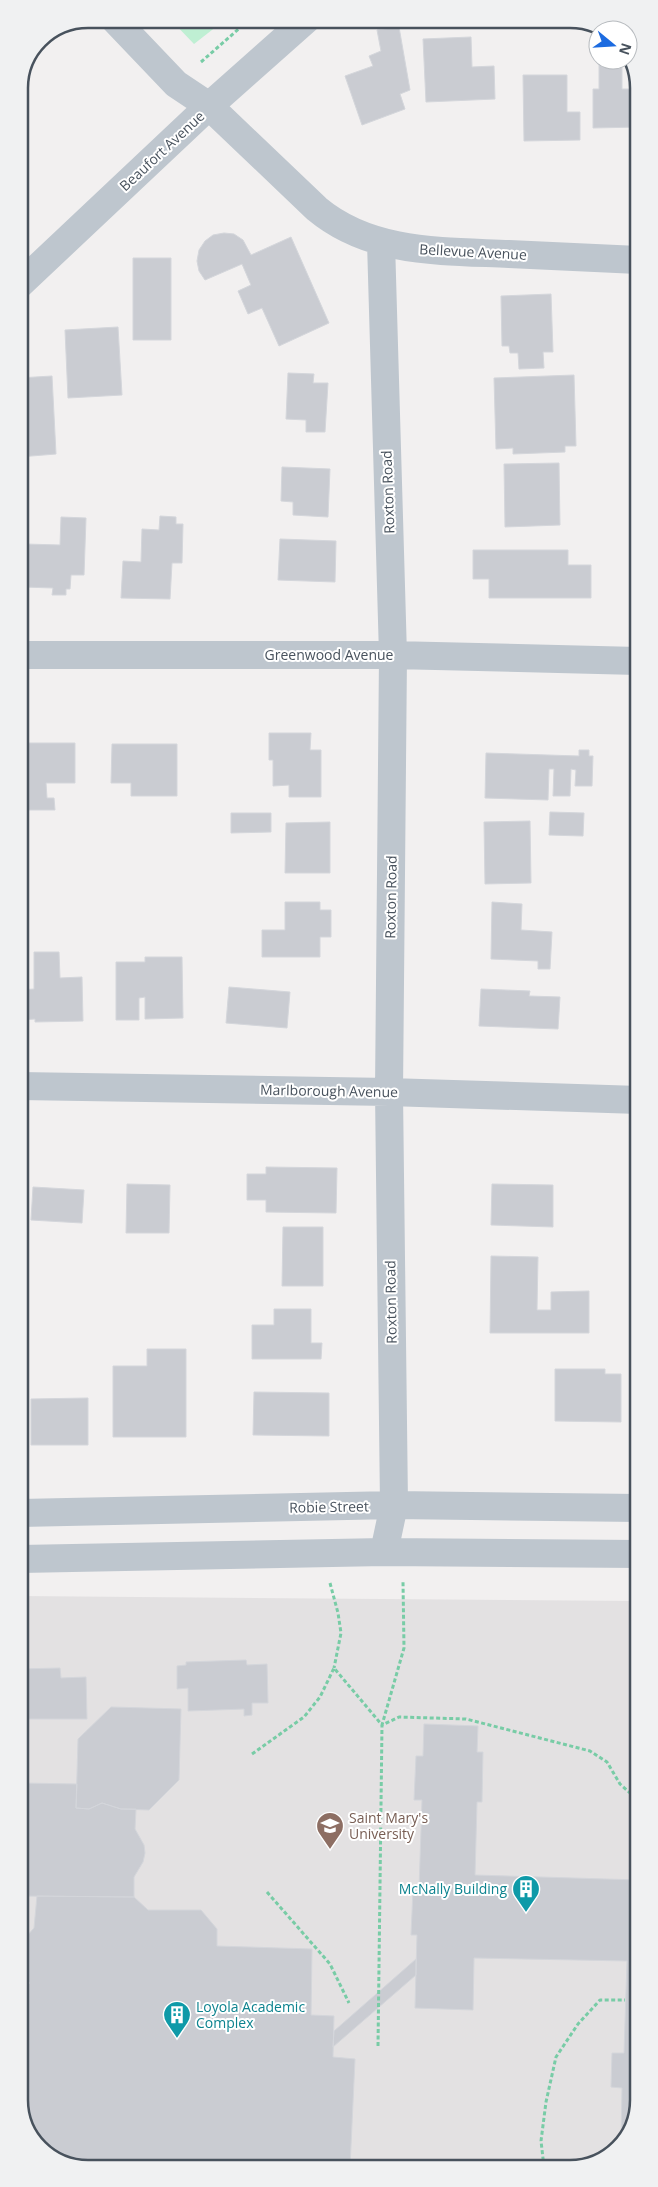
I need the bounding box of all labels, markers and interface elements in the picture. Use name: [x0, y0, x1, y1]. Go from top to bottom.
north arrow: [588, 20, 638, 70]
text: N: [615, 41, 637, 58]
street label: Beaufort Avenue: [115, 106, 208, 195]
street label: Bellevue Avenue: [419, 239, 527, 264]
street label: Roxton Road: [377, 450, 398, 534]
street label: Greenwood Avenue: [265, 645, 394, 664]
street label: Roxton Road: [380, 855, 401, 939]
street label: Marlborough Avenue: [260, 1080, 398, 1101]
street label: Roxton Road: [380, 1260, 401, 1344]
street label: Robie Street: [289, 1496, 369, 1517]
place label: Saint Mary's University: [349, 1808, 428, 1843]
school or university icon: Saint Mary's University: [315, 1811, 345, 1850]
building icon: McNally Building: [511, 1874, 541, 1913]
place label: McNally Building: [399, 1879, 507, 1898]
place label: Loyola Academic Complex: [196, 1997, 305, 2032]
building icon: Loyola Academic Complex: [162, 2000, 192, 2039]

